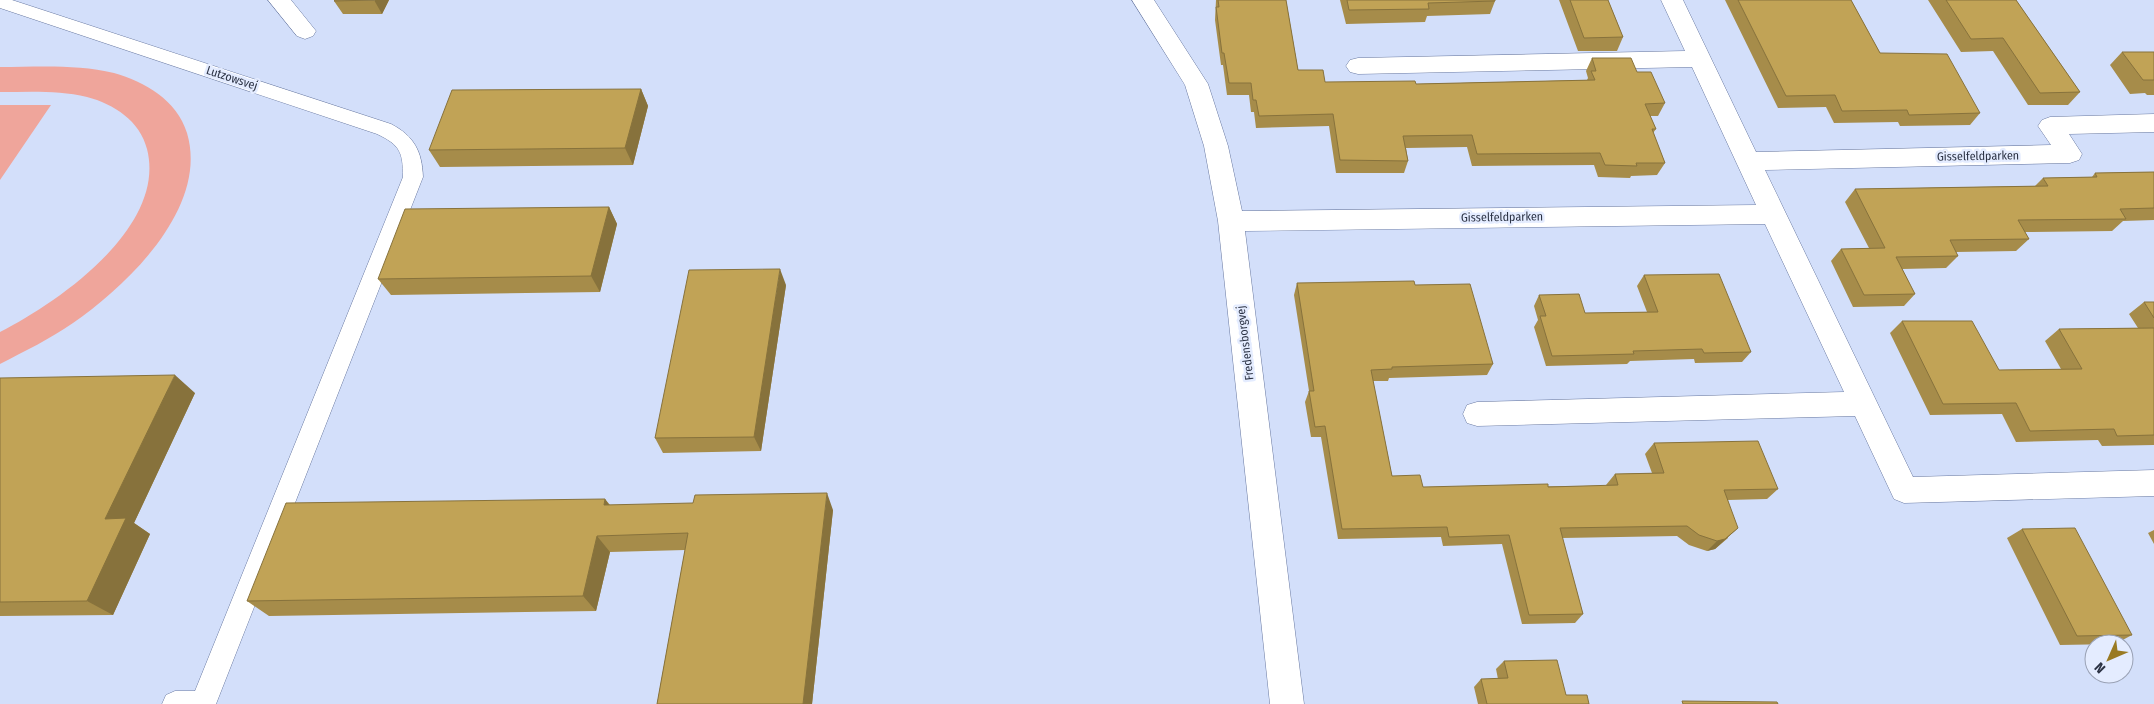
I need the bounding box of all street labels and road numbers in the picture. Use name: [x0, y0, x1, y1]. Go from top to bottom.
street label: Lutzowsvej: [204, 63, 260, 93]
street label: Gisselfeldparken: [1937, 148, 2019, 164]
street label: Gisselfeldparken: [1461, 209, 1543, 225]
street label: Fredensborgvej: [1233, 305, 1257, 381]

